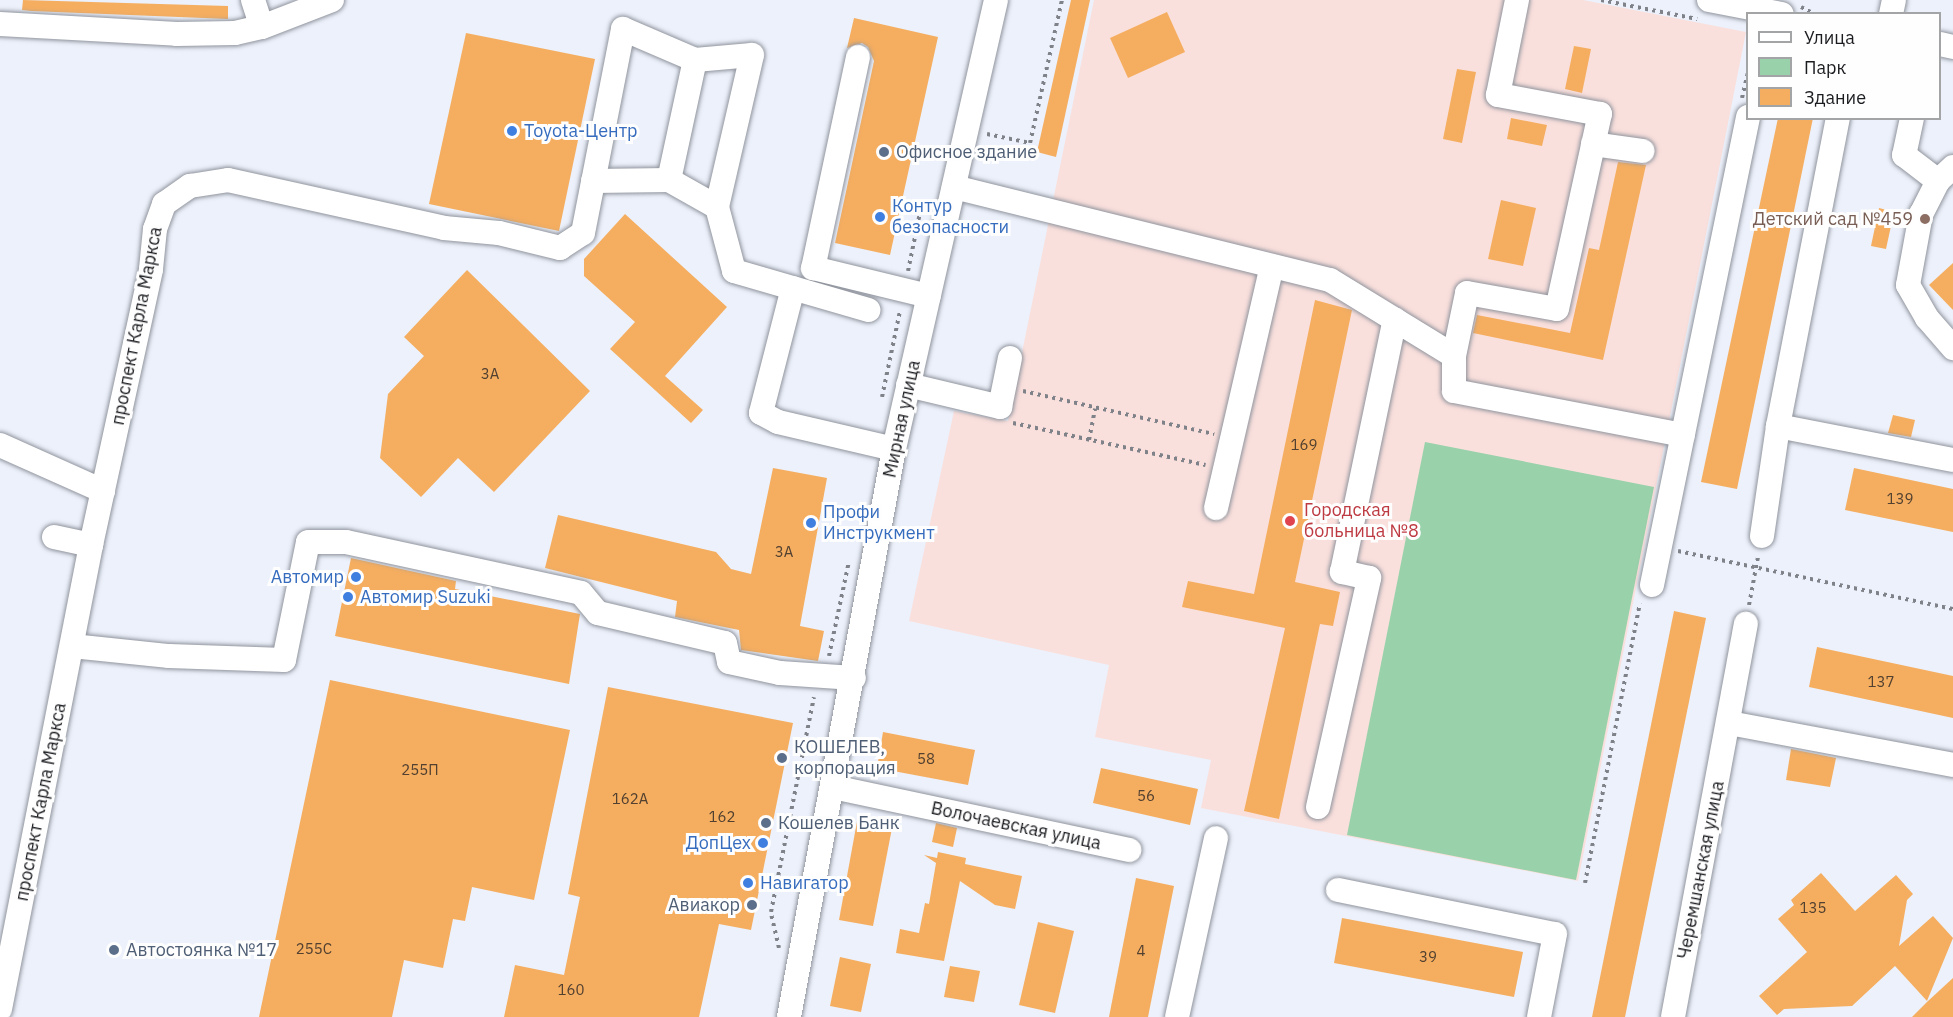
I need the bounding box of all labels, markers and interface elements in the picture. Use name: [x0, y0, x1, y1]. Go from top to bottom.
legend: [1746, 12, 1941, 120]
text: Улица: [1804, 26, 1855, 49]
text: Парк: [1804, 56, 1846, 79]
text: Здание: [1804, 86, 1866, 109]
place label: Toyota-Центр: [524, 120, 638, 142]
marker: Toyota-Центр: [505, 124, 519, 138]
place label: Офисное здание: [896, 141, 1037, 163]
marker: Офисное здание: [877, 145, 891, 159]
place label: Контур безопасности: [892, 196, 1009, 238]
place label: Детский сад №459: [1753, 208, 1913, 230]
marker: Контур безопасности: [873, 210, 887, 224]
marker: Детский сад №459: [1918, 212, 1932, 226]
street label: проспект Карла Маркса: [107, 225, 167, 427]
street label: Мирная улица: [879, 358, 925, 480]
house number: 3А: [481, 365, 499, 383]
house number: 169: [1291, 436, 1317, 454]
house number: 139: [1887, 490, 1913, 508]
place label: Городская больница №8: [1304, 500, 1419, 542]
place label: Профи Инструкмент: [823, 502, 935, 544]
marker: Городская больница №8: [1281, 512, 1299, 530]
marker: Профи Инструкмент: [804, 516, 818, 530]
house number: 3А: [775, 543, 793, 561]
place label: Автомир: [271, 566, 344, 588]
marker: Автомир: [349, 570, 363, 584]
place label: Автомир Suzuki: [360, 586, 491, 608]
marker: Автомир Suzuki: [341, 590, 355, 604]
house number: 137: [1868, 673, 1894, 691]
street label: проспект Карла Маркса: [11, 701, 71, 903]
place label: КОШЕЛЕВ, корпорация: [794, 737, 896, 780]
house number: 58: [917, 750, 935, 768]
marker: КОШЕЛЕВ, корпорация: [775, 751, 789, 765]
house number: 255П: [401, 761, 439, 779]
street label: Черемшанская улица: [1673, 779, 1729, 961]
house number: 56: [1137, 787, 1155, 805]
house number: 162А: [612, 790, 648, 808]
street label: Волочаевская улица: [929, 797, 1103, 855]
house number: 162: [709, 808, 735, 826]
place label: Кошелев Банк: [778, 812, 900, 834]
marker: Кошелев Банк: [759, 816, 773, 830]
place label: ДопЦех: [686, 832, 751, 854]
marker: ДопЦех: [756, 836, 770, 850]
place label: Навигатор: [760, 872, 849, 894]
marker: Навигатор: [741, 876, 755, 890]
place label: Авиакор: [668, 894, 740, 916]
marker: Авиакор: [745, 898, 759, 912]
house number: 135: [1800, 899, 1826, 917]
place label: Автостоянка №17: [126, 939, 277, 961]
house number: 255С: [296, 940, 332, 958]
house number: 4: [1137, 942, 1145, 960]
marker: Автостоянка №17: [107, 943, 121, 957]
house number: 39: [1419, 948, 1437, 966]
house number: 160: [558, 981, 584, 999]

